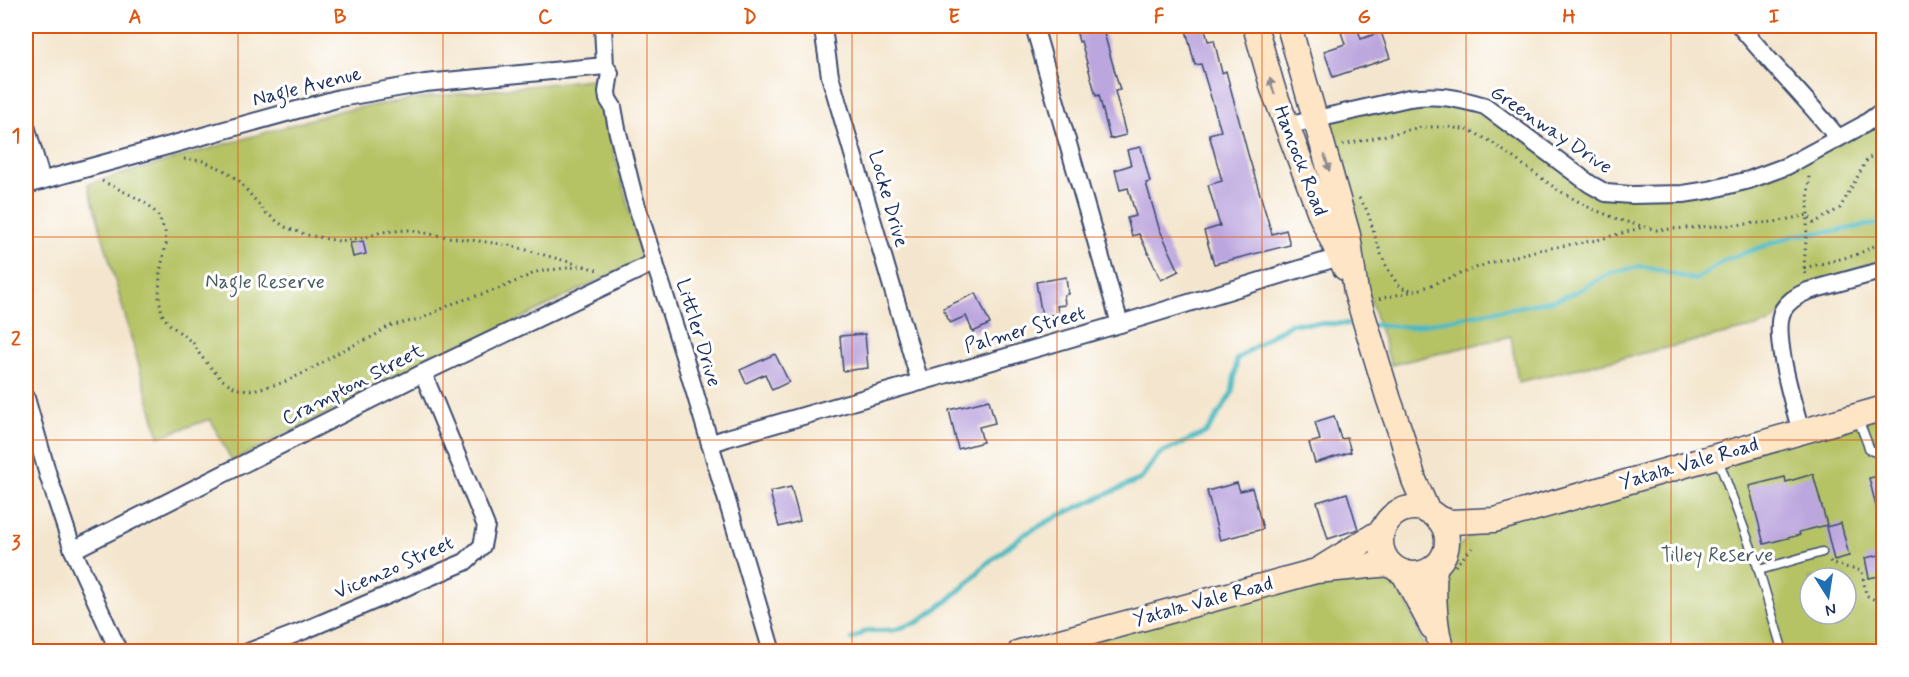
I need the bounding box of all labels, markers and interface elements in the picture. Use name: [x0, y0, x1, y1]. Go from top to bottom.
text: A: [128, 4, 142, 31]
text: B: [334, 4, 347, 31]
text: C: [538, 4, 553, 31]
text: D: [743, 4, 757, 31]
text: E: [948, 4, 960, 31]
text: F: [1154, 4, 1165, 31]
text: G: [1357, 4, 1371, 31]
text: H: [1562, 4, 1576, 31]
text: I: [1769, 4, 1779, 31]
street label: Nagle Avenue: [250, 60, 365, 116]
one-way arrow: [1267, 77, 1276, 95]
street label: Greenway Drive: [1485, 79, 1617, 181]
street label: Hancock Road: [1267, 102, 1333, 220]
text: 1: [12, 123, 20, 150]
street label: Locke Drive: [861, 148, 915, 251]
one-way arrow: [1323, 154, 1332, 172]
park label: Nagle Reserve: [205, 269, 325, 298]
street label: Littler Drive: [669, 276, 727, 390]
street label: Palmer Street: [961, 300, 1089, 360]
text: 2: [11, 326, 21, 353]
street label: Crampton Street: [278, 338, 429, 432]
street label: Yatala Vale Road: [1616, 431, 1762, 497]
text: 3: [11, 530, 21, 557]
street label: Vicenzo Street: [330, 530, 458, 606]
park label: Tilley Reserve: [1661, 542, 1773, 569]
north arrow: [1798, 566, 1858, 626]
street label: Yatala Vale Road: [1130, 570, 1276, 634]
text: N: [1823, 598, 1838, 621]

